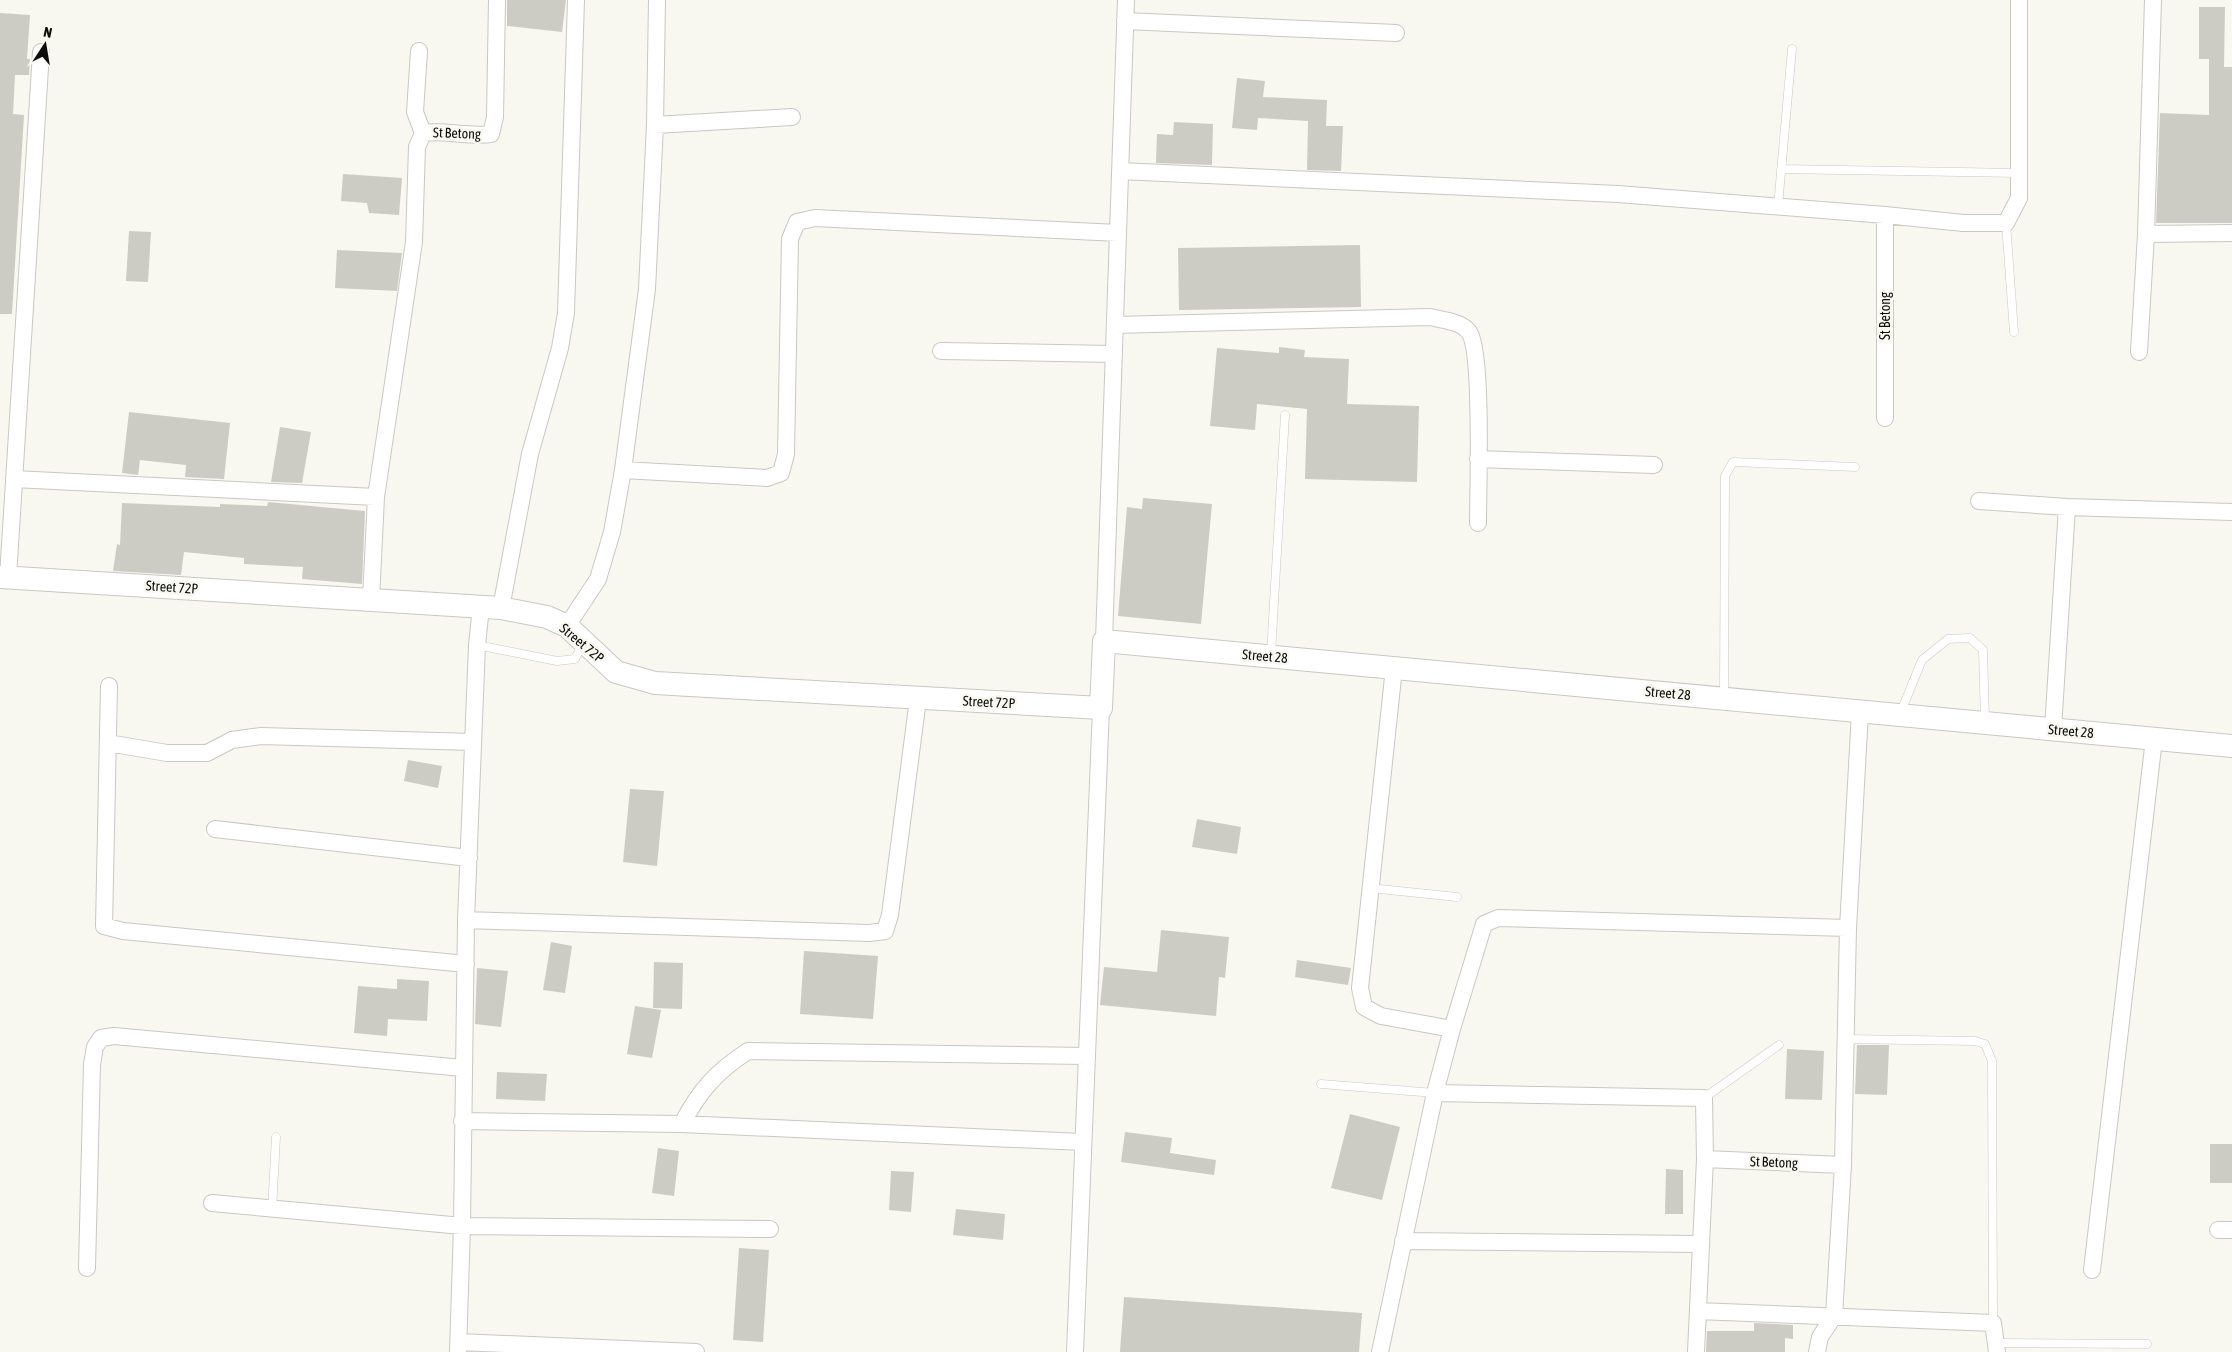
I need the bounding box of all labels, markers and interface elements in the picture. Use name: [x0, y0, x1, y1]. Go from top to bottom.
north arrow: [20, 20, 70, 70]
text: N: [42, 24, 53, 41]
street label: St Betong: [433, 124, 481, 142]
street label: St Betong: [1877, 292, 1893, 340]
street label: Street 72P: [145, 577, 199, 597]
street label: Street 72P: [557, 620, 607, 666]
street label: Street 28: [1241, 646, 1289, 666]
street label: Street 28: [1644, 683, 1692, 703]
street label: Street 72P: [962, 693, 1016, 711]
street label: Street 28: [2047, 721, 2095, 741]
street label: St Betong: [1750, 1153, 1798, 1171]

